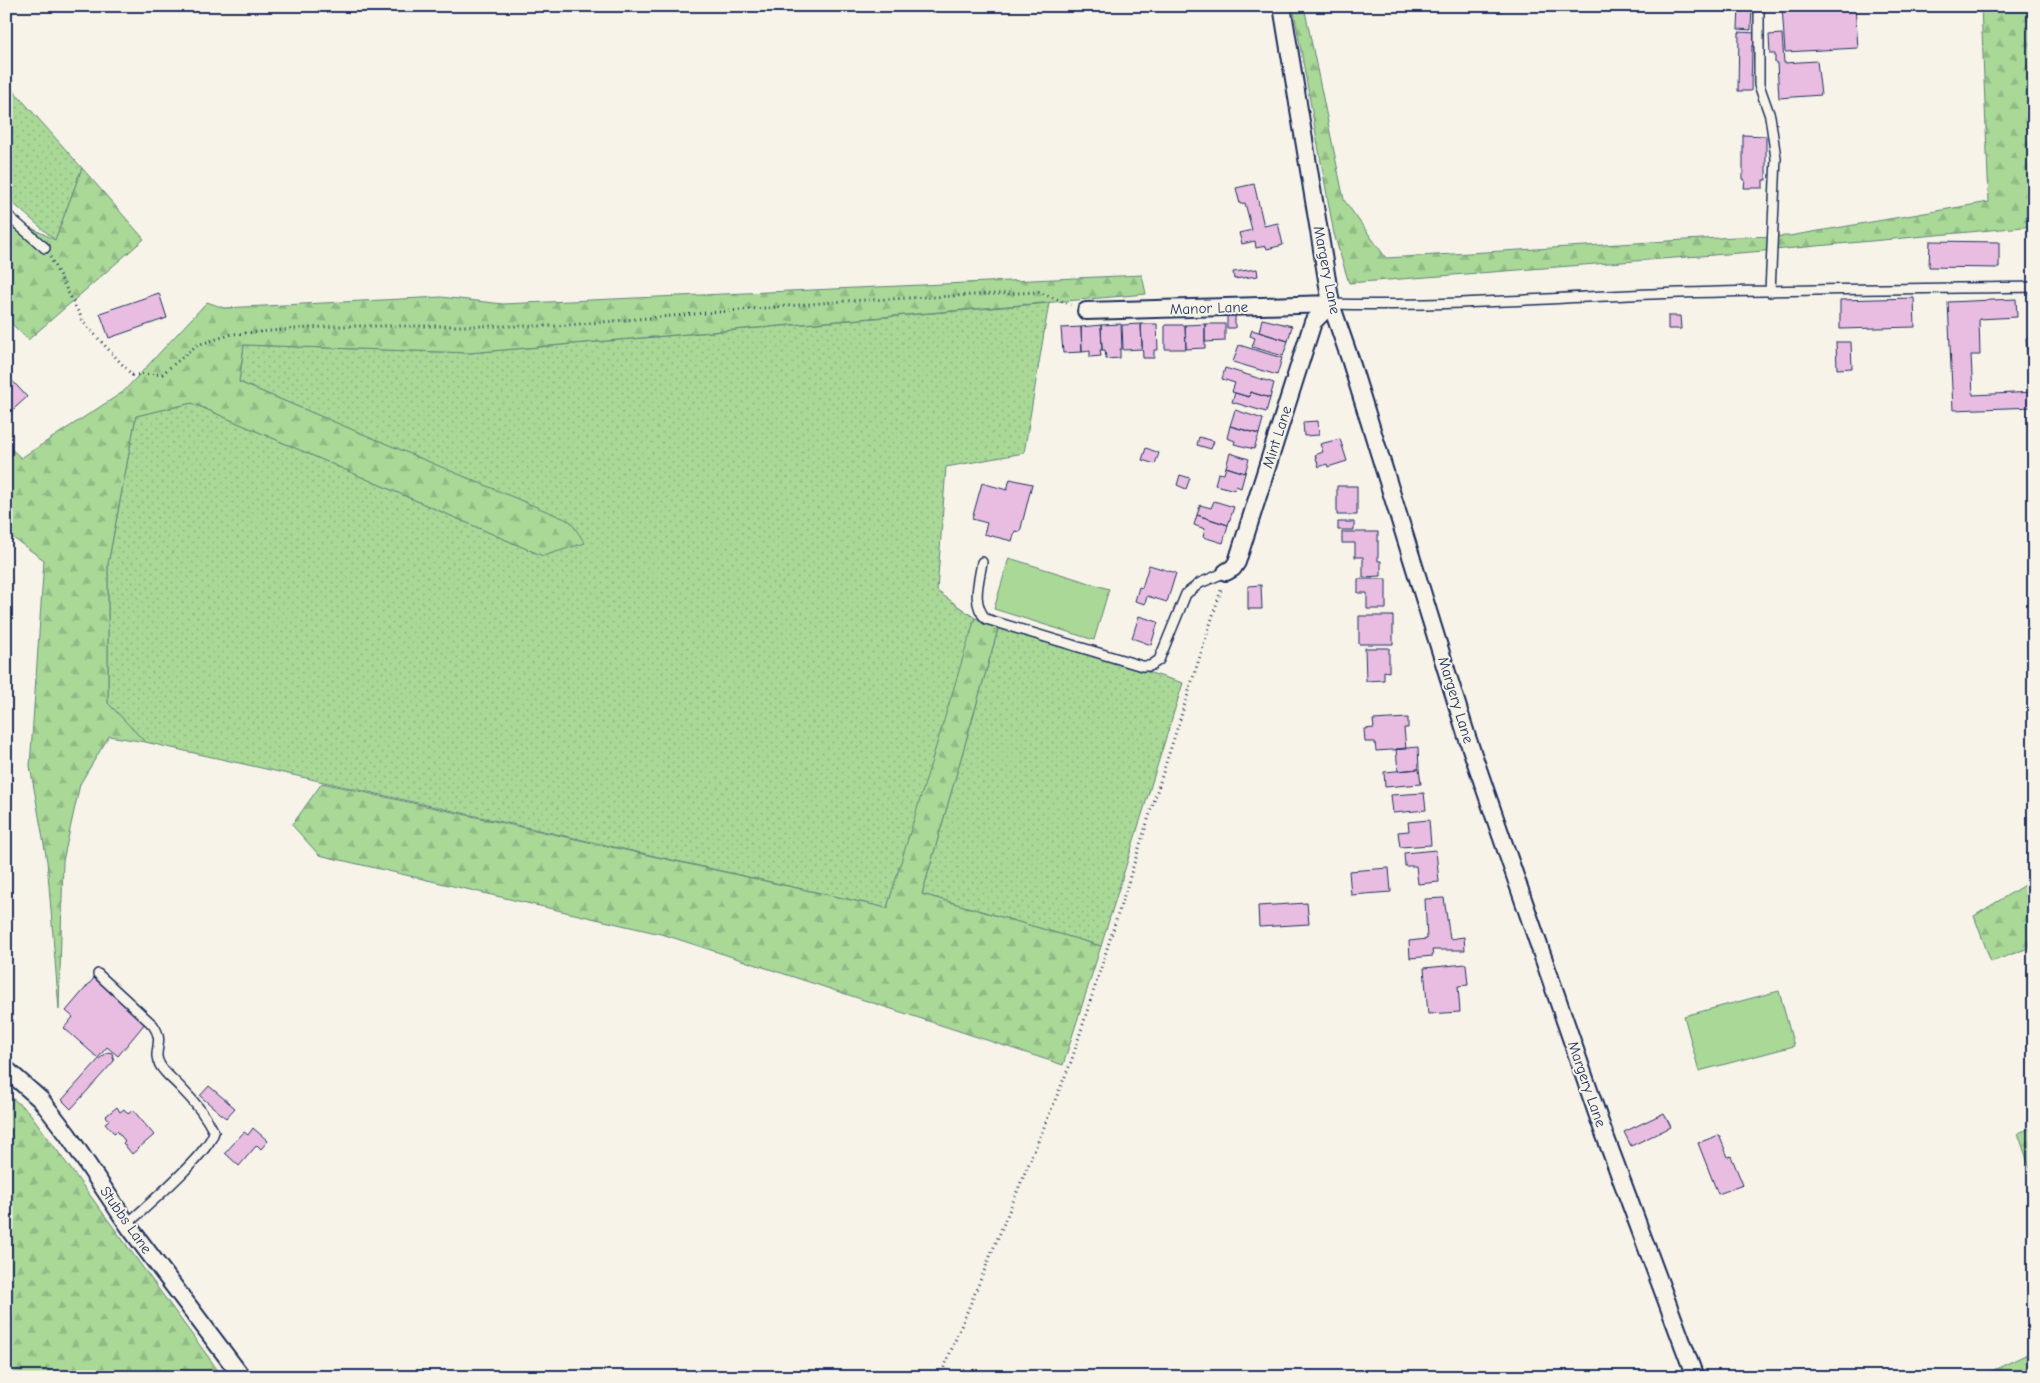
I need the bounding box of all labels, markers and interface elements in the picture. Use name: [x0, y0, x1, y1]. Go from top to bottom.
street label: Margery Lane: [1310, 224, 1344, 316]
street label: Manor Lane: [1170, 298, 1249, 318]
street label: Mint Lane: [1258, 403, 1296, 470]
street label: Margery Lane: [1434, 654, 1478, 746]
street label: Margery Lane: [1564, 1039, 1610, 1130]
street label: Stubbs Lane: [96, 1183, 156, 1258]

